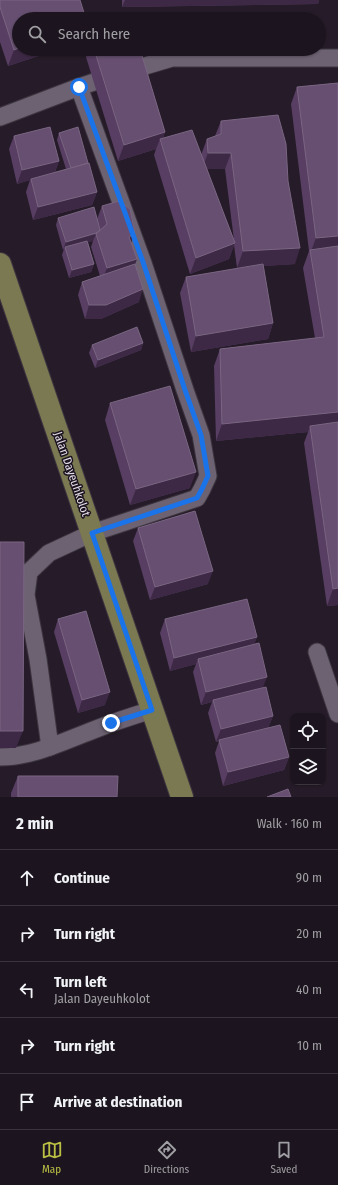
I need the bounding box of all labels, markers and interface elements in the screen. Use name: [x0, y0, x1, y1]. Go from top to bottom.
search box: [12, 12, 326, 56]
icon: search: [26, 23, 48, 45]
text: Search here: [58, 25, 130, 43]
route start: [70, 78, 88, 96]
street label: Jalan Dayeuhkolot: [51, 430, 93, 518]
map controls: [290, 713, 326, 785]
button: locate: [290, 713, 326, 749]
route end: [102, 714, 120, 732]
button: layers: [290, 749, 326, 785]
text: 2 min: [16, 813, 54, 834]
text: Walk · 160 m: [257, 816, 322, 831]
icon: ahead: [16, 867, 38, 889]
text: Continue: [54, 869, 110, 887]
text: 90 m: [296, 870, 322, 885]
icon: right: [16, 923, 38, 945]
text: Turn right: [54, 925, 115, 943]
text: 20 m: [296, 926, 322, 941]
text: Turn left: [54, 973, 107, 991]
icon: left: [16, 979, 38, 1001]
text: 40 m: [296, 982, 322, 997]
text: Jalan Dayeuhkolot: [54, 991, 150, 1006]
icon: right: [16, 1035, 38, 1057]
text: Turn right: [54, 1037, 115, 1055]
text: 10 m: [297, 1038, 322, 1053]
icon: arrive: [16, 1091, 38, 1113]
text: Arrive at destination: [54, 1093, 182, 1111]
tab: Map: [41, 1139, 63, 1176]
tab: Directions: [144, 1139, 189, 1176]
tab: Saved: [271, 1139, 297, 1176]

